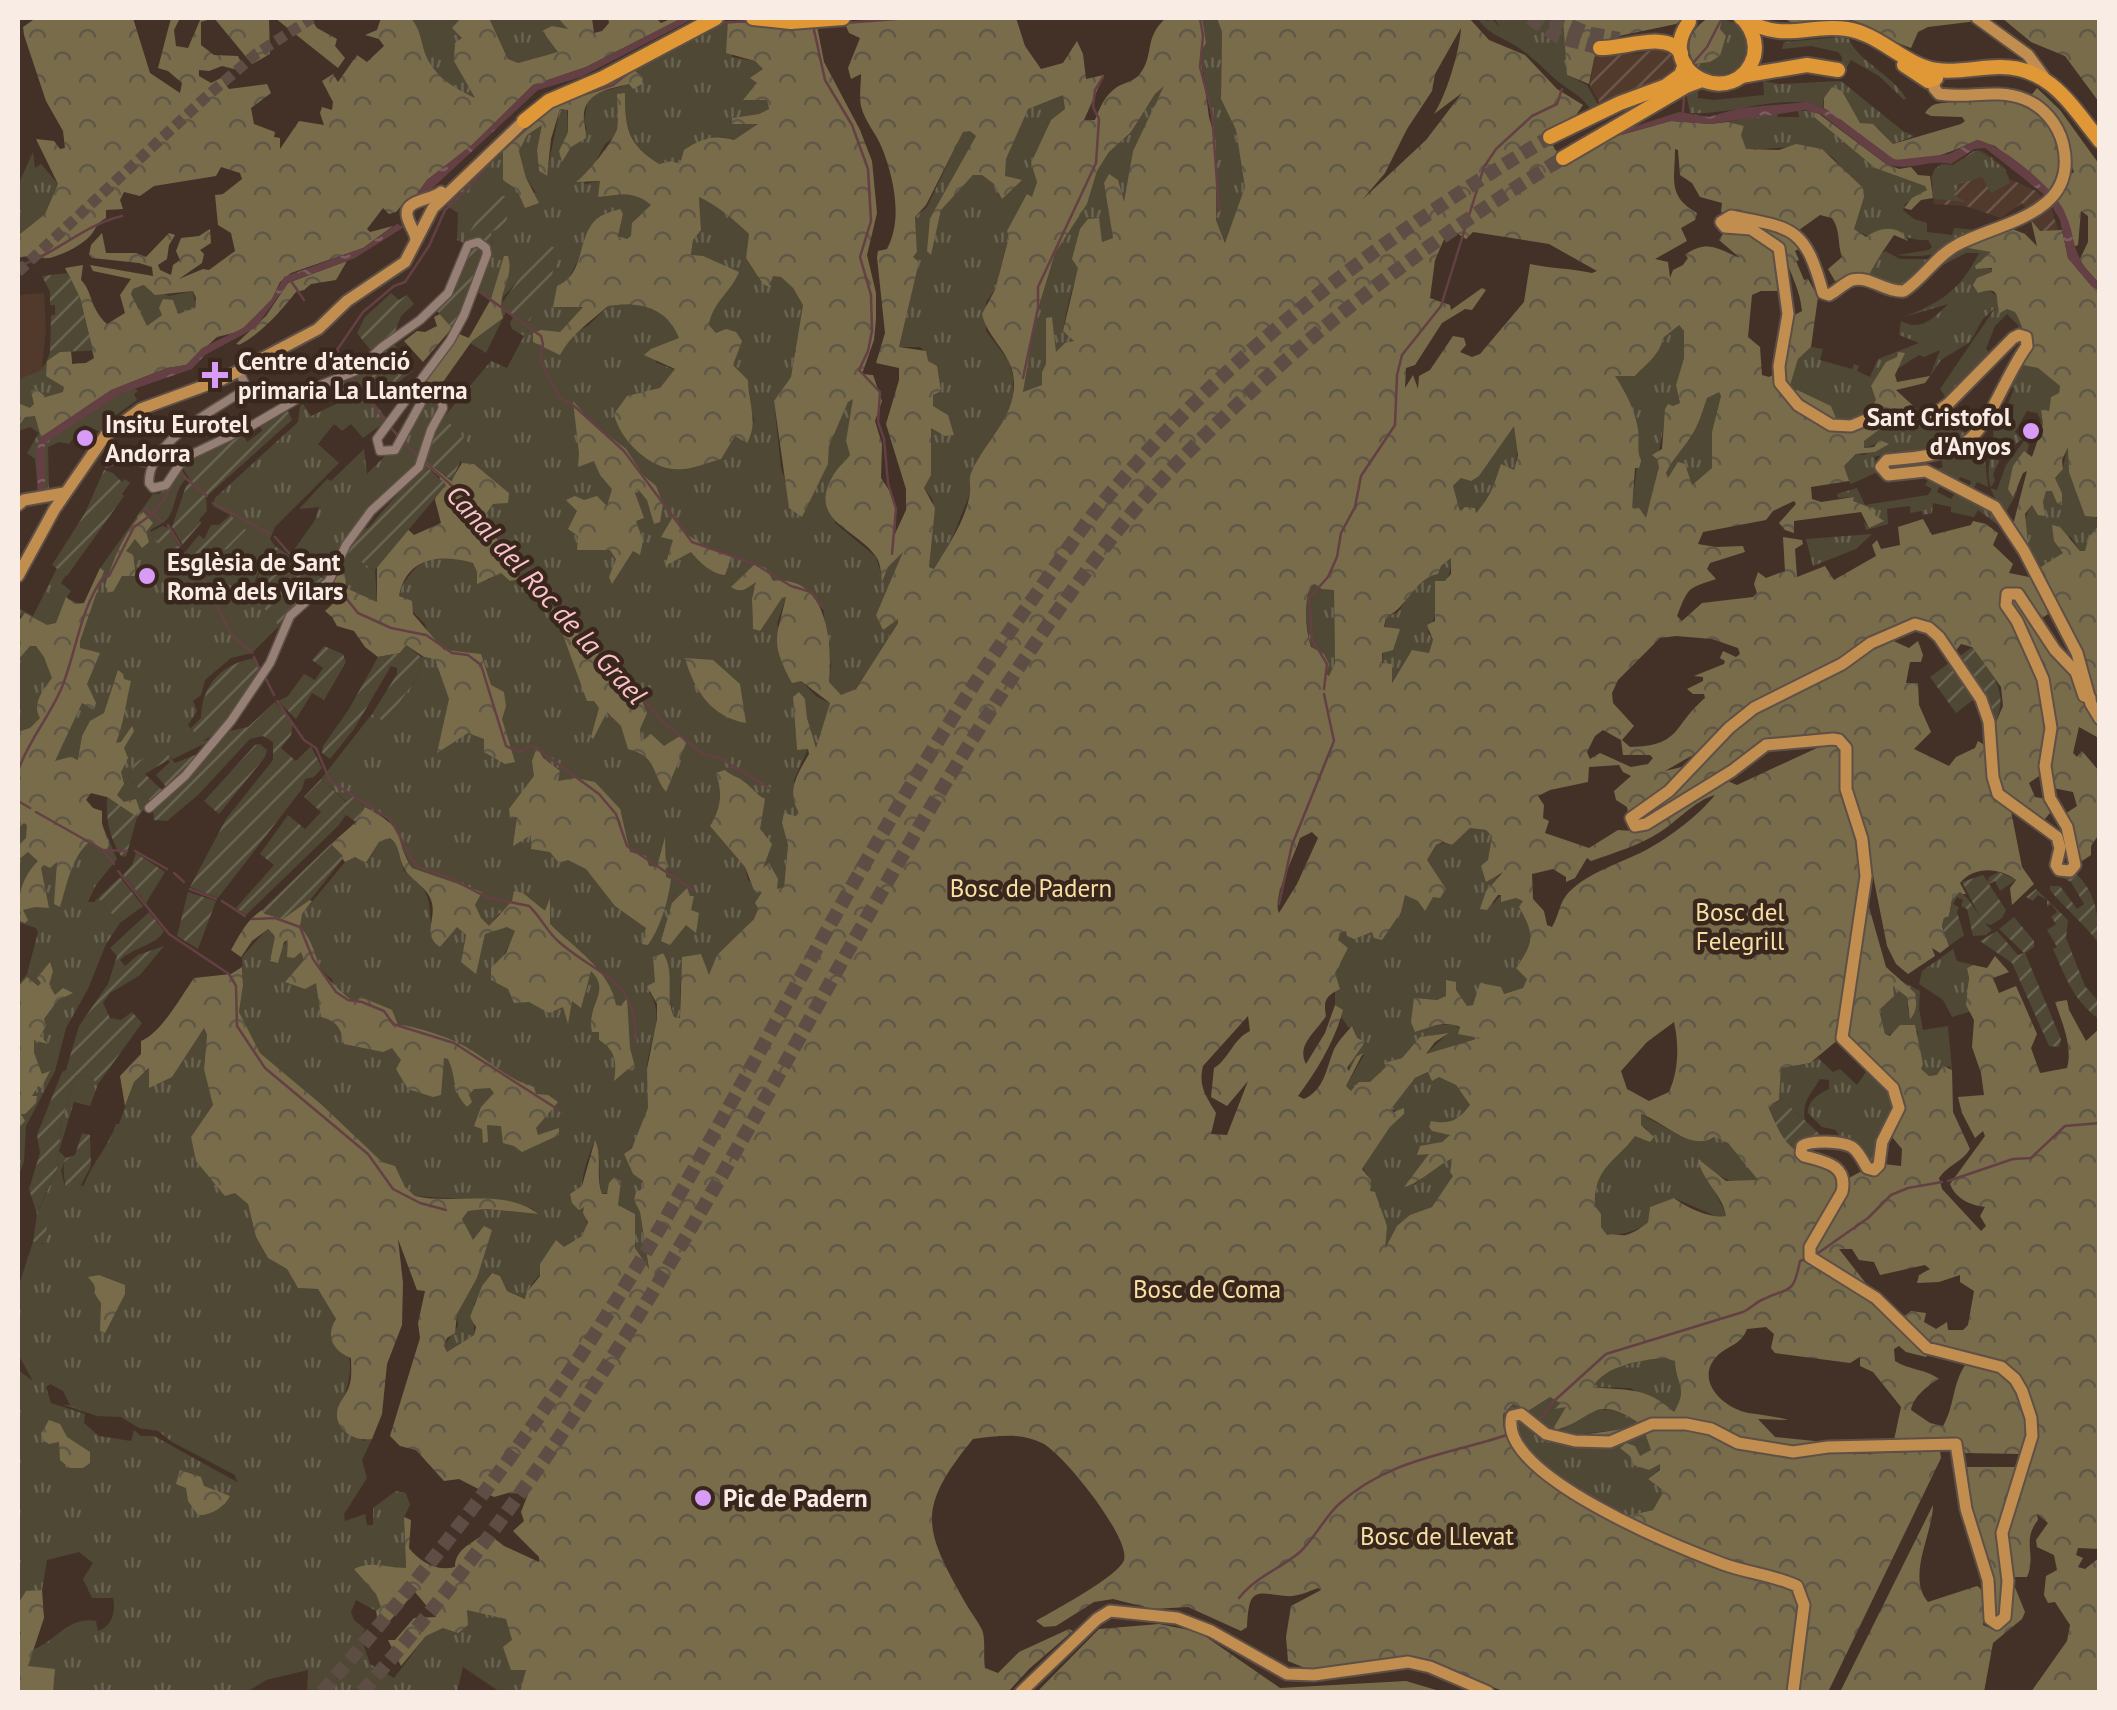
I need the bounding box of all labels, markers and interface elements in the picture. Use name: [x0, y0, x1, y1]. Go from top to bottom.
place label: Centre d'atenció primaria La Llanterna: [238, 345, 468, 406]
marker: Centre d'atenció primaria La Llanterna: [202, 362, 228, 388]
place label: Sant Cristofol d'Anyos: [1867, 401, 2012, 462]
place label: Insitu Eurotel Andorra: [105, 408, 250, 469]
marker: Sant Cristofol d'Anyos: [2020, 420, 2042, 442]
marker: Insitu Eurotel Andorra: [74, 427, 96, 449]
water label: Canal del Roc de la Grael: [438, 476, 656, 712]
place label: Esglèsia de Sant Romà dels Vilars: [167, 546, 344, 607]
marker: Esglèsia de Sant Romà dels Vilars: [136, 565, 158, 587]
park label: Bosc de Padern: [950, 872, 1112, 904]
park label: Bosc del Felegrill: [1695, 896, 1785, 957]
park label: Bosc de Coma: [1133, 1273, 1281, 1305]
place label: Pic de Padern: [723, 1482, 868, 1514]
marker: Pic de Padern: [692, 1487, 714, 1509]
park label: Bosc de Llevat: [1360, 1520, 1515, 1552]

